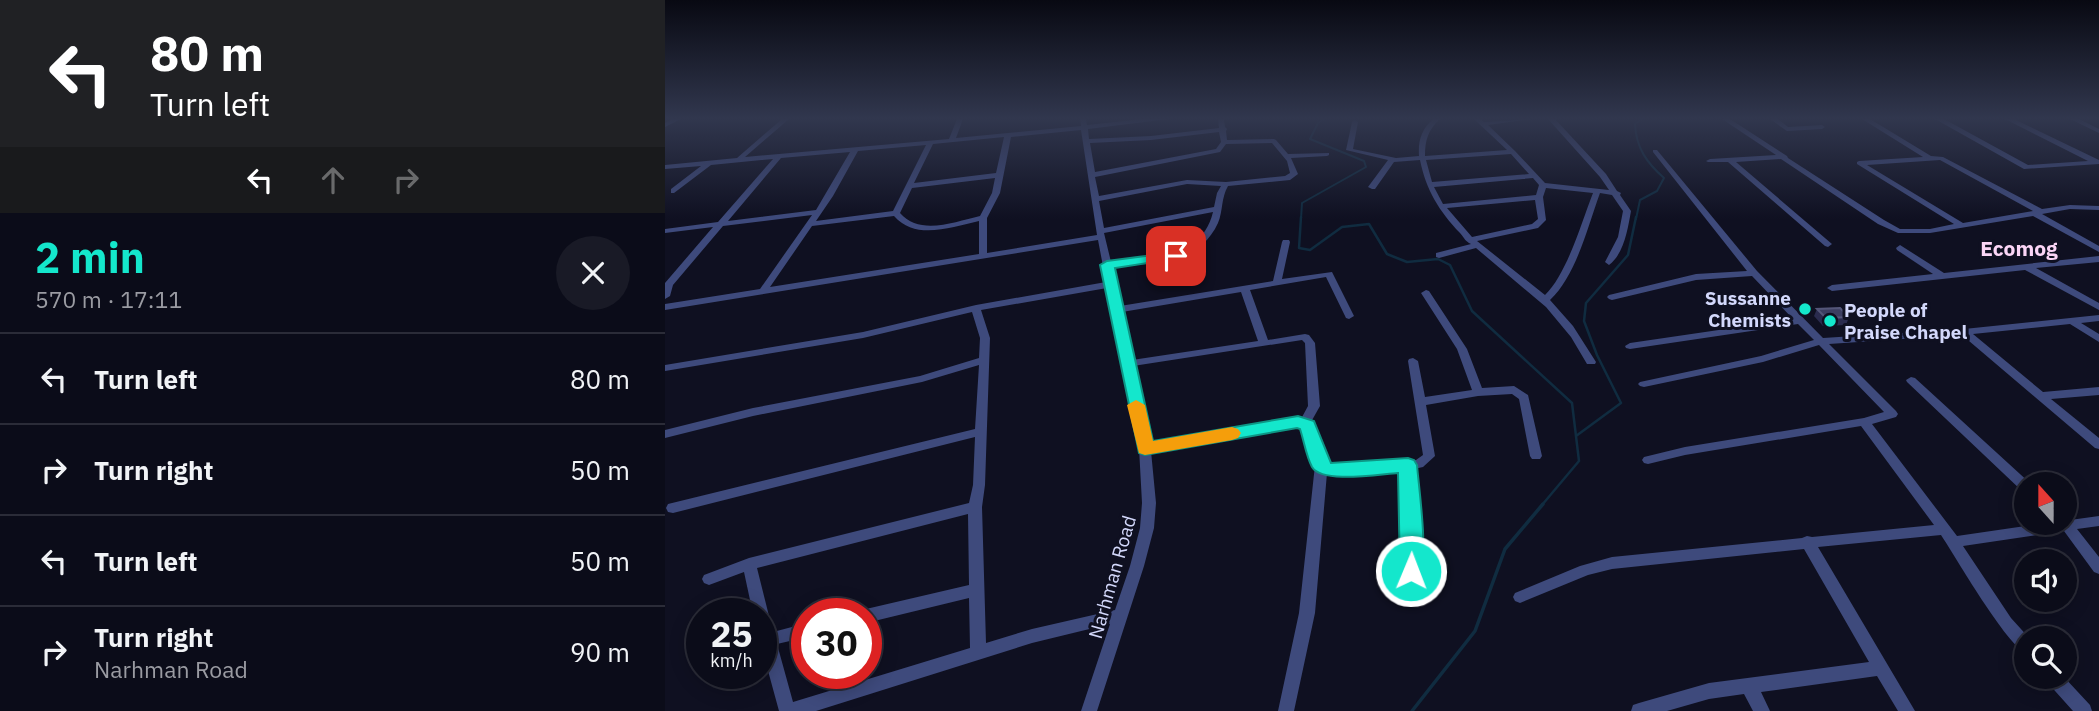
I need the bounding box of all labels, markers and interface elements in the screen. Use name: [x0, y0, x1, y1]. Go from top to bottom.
text: 80 m: [150, 21, 264, 84]
icon: left: [35, 28, 126, 119]
text: Turn left: [150, 83, 270, 125]
icon: left: [241, 161, 279, 199]
icon: ahead: [314, 161, 352, 199]
icon: right: [387, 161, 425, 199]
pin: [1146, 226, 1206, 286]
text: 2 min: [35, 230, 145, 285]
district label: Ecomog: [1980, 234, 2058, 262]
button: close: [556, 236, 630, 310]
icon: arrive: [1157, 237, 1195, 275]
text: 570 m · 17:11: [35, 284, 182, 314]
place label: Sussanne Chemists: [1705, 286, 1791, 332]
place label: People of Praise Chapel: [1844, 298, 1967, 344]
marker: Sussanne Chemists: [1797, 301, 1813, 317]
marker: People of Praise Chapel: [1822, 313, 1838, 329]
icon: left: [35, 360, 73, 398]
text: Turn left: [94, 362, 197, 396]
text: 80 m: [570, 362, 630, 396]
icon: right: [35, 451, 73, 489]
text: Turn right: [94, 453, 213, 487]
text: 50 m: [570, 453, 630, 487]
north arrow: [2014, 472, 2077, 536]
map controls: [2014, 472, 2077, 689]
street label: Narhman Road: [1083, 513, 1141, 641]
position arrow: [1374, 534, 1448, 608]
icon: left: [35, 542, 73, 580]
text: Turn left: [94, 544, 197, 578]
text: 50 m: [570, 544, 630, 578]
button: sound: [2014, 549, 2077, 612]
speed limit sign: 30: [791, 598, 882, 689]
text: 25: [710, 611, 753, 657]
text: Turn right: [94, 620, 213, 654]
button: search: [2014, 626, 2077, 689]
icon: right: [35, 633, 73, 671]
text: 90 m: [570, 635, 630, 669]
text: km/h: [710, 649, 753, 672]
text: Narhman Road: [94, 654, 248, 684]

